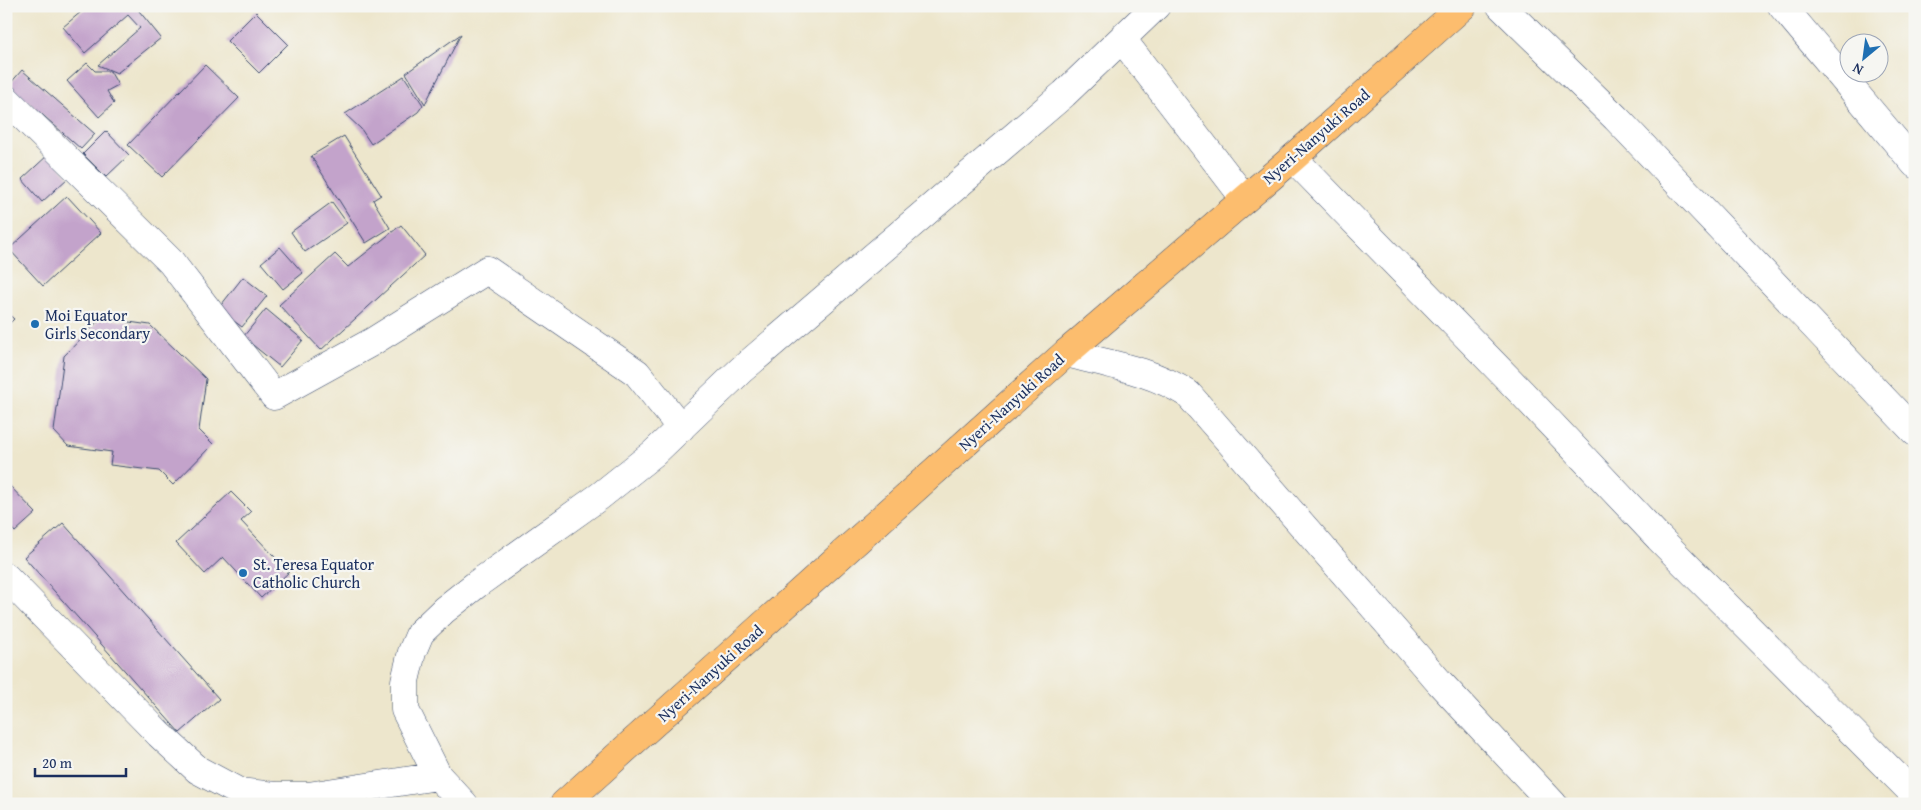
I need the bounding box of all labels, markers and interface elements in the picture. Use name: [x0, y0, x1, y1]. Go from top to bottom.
north arrow: [1838, 32, 1888, 82]
text: N: [1848, 58, 1867, 80]
street label: Nyeri-Nanyuki Road: [1257, 82, 1375, 189]
place label: Moi Equator Girls Secondary: [45, 303, 150, 345]
marker: Moi Equator Girls Secondary: [29, 318, 41, 330]
street label: Nyeri-Nanyuki Road: [953, 347, 1070, 456]
place label: St. Teresa Equator Catholic Church: [253, 552, 375, 594]
marker: St. Teresa Equator Catholic Church: [237, 567, 249, 579]
street label: Nyeri-Nanyuki Road: [652, 618, 769, 727]
scale bar: [35, 745, 126, 777]
text: 20 m: [42, 752, 73, 773]

